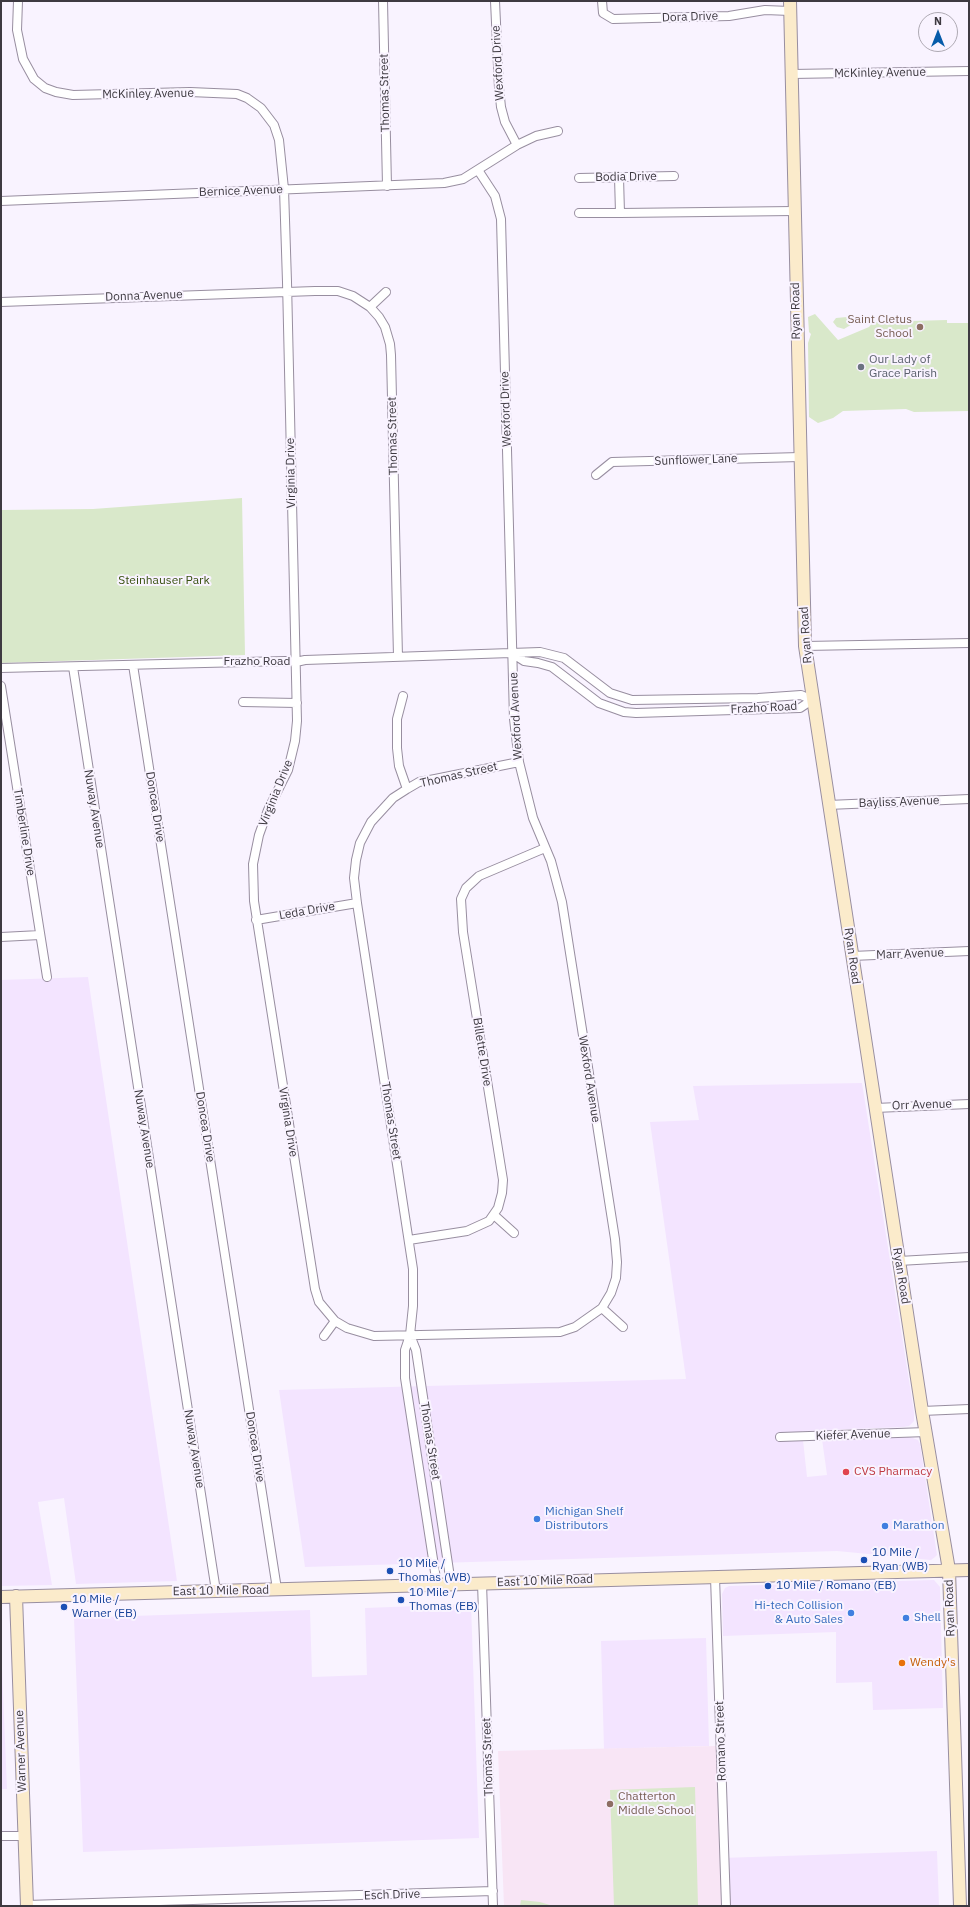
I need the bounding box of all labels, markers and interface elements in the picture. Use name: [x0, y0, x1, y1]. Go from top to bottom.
street label: Dora Drive: [662, 9, 718, 25]
north arrow: [918, 12, 958, 52]
text: N: [934, 14, 942, 28]
street label: Wexford Drive: [489, 25, 507, 101]
street label: Thomas Street: [377, 53, 393, 133]
street label: McKinley Avenue: [834, 65, 926, 81]
street label: McKinley Avenue: [102, 86, 194, 102]
street label: Bodia Drive: [595, 169, 657, 185]
street label: Bernice Avenue: [199, 182, 283, 200]
street label: Ryan Road: [788, 282, 804, 340]
street label: Donna Avenue: [105, 287, 183, 305]
place label: Saint Cletus School: [848, 313, 912, 341]
marker: Saint Cletus School: [915, 322, 925, 332]
place label: Our Lady of Grace Parish: [869, 353, 937, 381]
marker: Our Lady of Grace Parish: [856, 362, 866, 372]
street label: Wexford Drive: [497, 371, 515, 447]
street label: Thomas Street: [385, 396, 401, 476]
street label: Virginia Drive: [283, 438, 299, 508]
street label: Sunflower Lane: [654, 451, 738, 469]
park label: Steinhauser Park: [118, 574, 210, 588]
street label: Ryan Road: [797, 606, 815, 664]
street label: Frazho Road: [224, 655, 290, 669]
street label: Wexford Avenue: [507, 672, 525, 760]
street label: Frazho Road: [730, 699, 798, 717]
street label: Virginia Drive: [256, 758, 296, 828]
street label: Thomas Street: [419, 759, 499, 791]
street label: Nuway Avenue: [81, 769, 107, 849]
street label: Doncea Drive: [142, 771, 168, 843]
street label: Timberline Drive: [10, 787, 38, 877]
street label: Bayliss Avenue: [858, 793, 940, 811]
street label: Leda Drive: [278, 899, 336, 923]
street label: Ryan Road: [841, 927, 863, 985]
street label: Marr Avenue: [876, 946, 944, 962]
street label: Billette Drive: [469, 1017, 495, 1087]
street label: Wexford Avenue: [575, 1035, 603, 1123]
street label: Thomas Street: [378, 1081, 404, 1161]
street label: Virginia Drive: [275, 1086, 301, 1158]
street label: Nuway Avenue: [131, 1089, 157, 1169]
street label: Doncea Drive: [192, 1091, 218, 1163]
street label: Orr Avenue: [892, 1097, 952, 1113]
street label: Ryan Road: [889, 1247, 913, 1305]
street label: Thomas Street: [417, 1401, 443, 1481]
street label: Nuway Avenue: [181, 1409, 207, 1489]
street label: Doncea Drive: [242, 1411, 268, 1483]
street label: Kiefer Avenue: [815, 1426, 891, 1444]
place label: CVS Pharmacy: [854, 1465, 932, 1479]
marker: CVS Pharmacy: [841, 1467, 851, 1477]
place label: Michigan Shelf Distributors: [545, 1505, 623, 1533]
marker: Michigan Shelf Distributors: [532, 1514, 542, 1524]
place label: Marathon: [893, 1519, 944, 1533]
marker: Marathon: [880, 1521, 890, 1531]
place label: 10 Mile / Ryan (WB): [872, 1546, 928, 1574]
marker: 10 Mile / Ryan (WB): [859, 1555, 869, 1565]
place label: 10 Mile / Thomas (WB): [398, 1557, 471, 1585]
marker: 10 Mile / Thomas (WB): [385, 1566, 395, 1576]
street label: East 10 Mile Road: [497, 1572, 593, 1590]
place label: 10 Mile / Romano (EB): [776, 1579, 896, 1593]
street label: Ryan Road: [942, 1579, 958, 1637]
marker: 10 Mile / Romano (EB): [763, 1581, 773, 1591]
street label: East 10 Mile Road: [173, 1583, 269, 1599]
place label: 10 Mile / Thomas (EB): [409, 1586, 478, 1614]
place label: 10 Mile / Warner (EB): [72, 1593, 137, 1621]
marker: 10 Mile / Thomas (EB): [396, 1595, 406, 1605]
place label: Hi-tech Collision & Auto Sales: [754, 1599, 843, 1627]
marker: 10 Mile / Warner (EB): [59, 1602, 69, 1612]
marker: Hi-tech Collision & Auto Sales: [846, 1608, 856, 1618]
place label: Shell: [914, 1611, 941, 1625]
marker: Shell: [901, 1613, 911, 1623]
place label: Wendy's: [910, 1656, 956, 1670]
marker: Wendy's: [897, 1658, 907, 1668]
street label: Romano Street: [712, 1701, 730, 1781]
street label: Warner Avenue: [12, 1710, 30, 1792]
street label: Thomas Street: [479, 1717, 497, 1797]
place label: Chatterton Middle School: [618, 1790, 694, 1818]
marker: Chatterton Middle School: [605, 1799, 615, 1809]
street label: Esch Drive: [364, 1887, 420, 1903]

